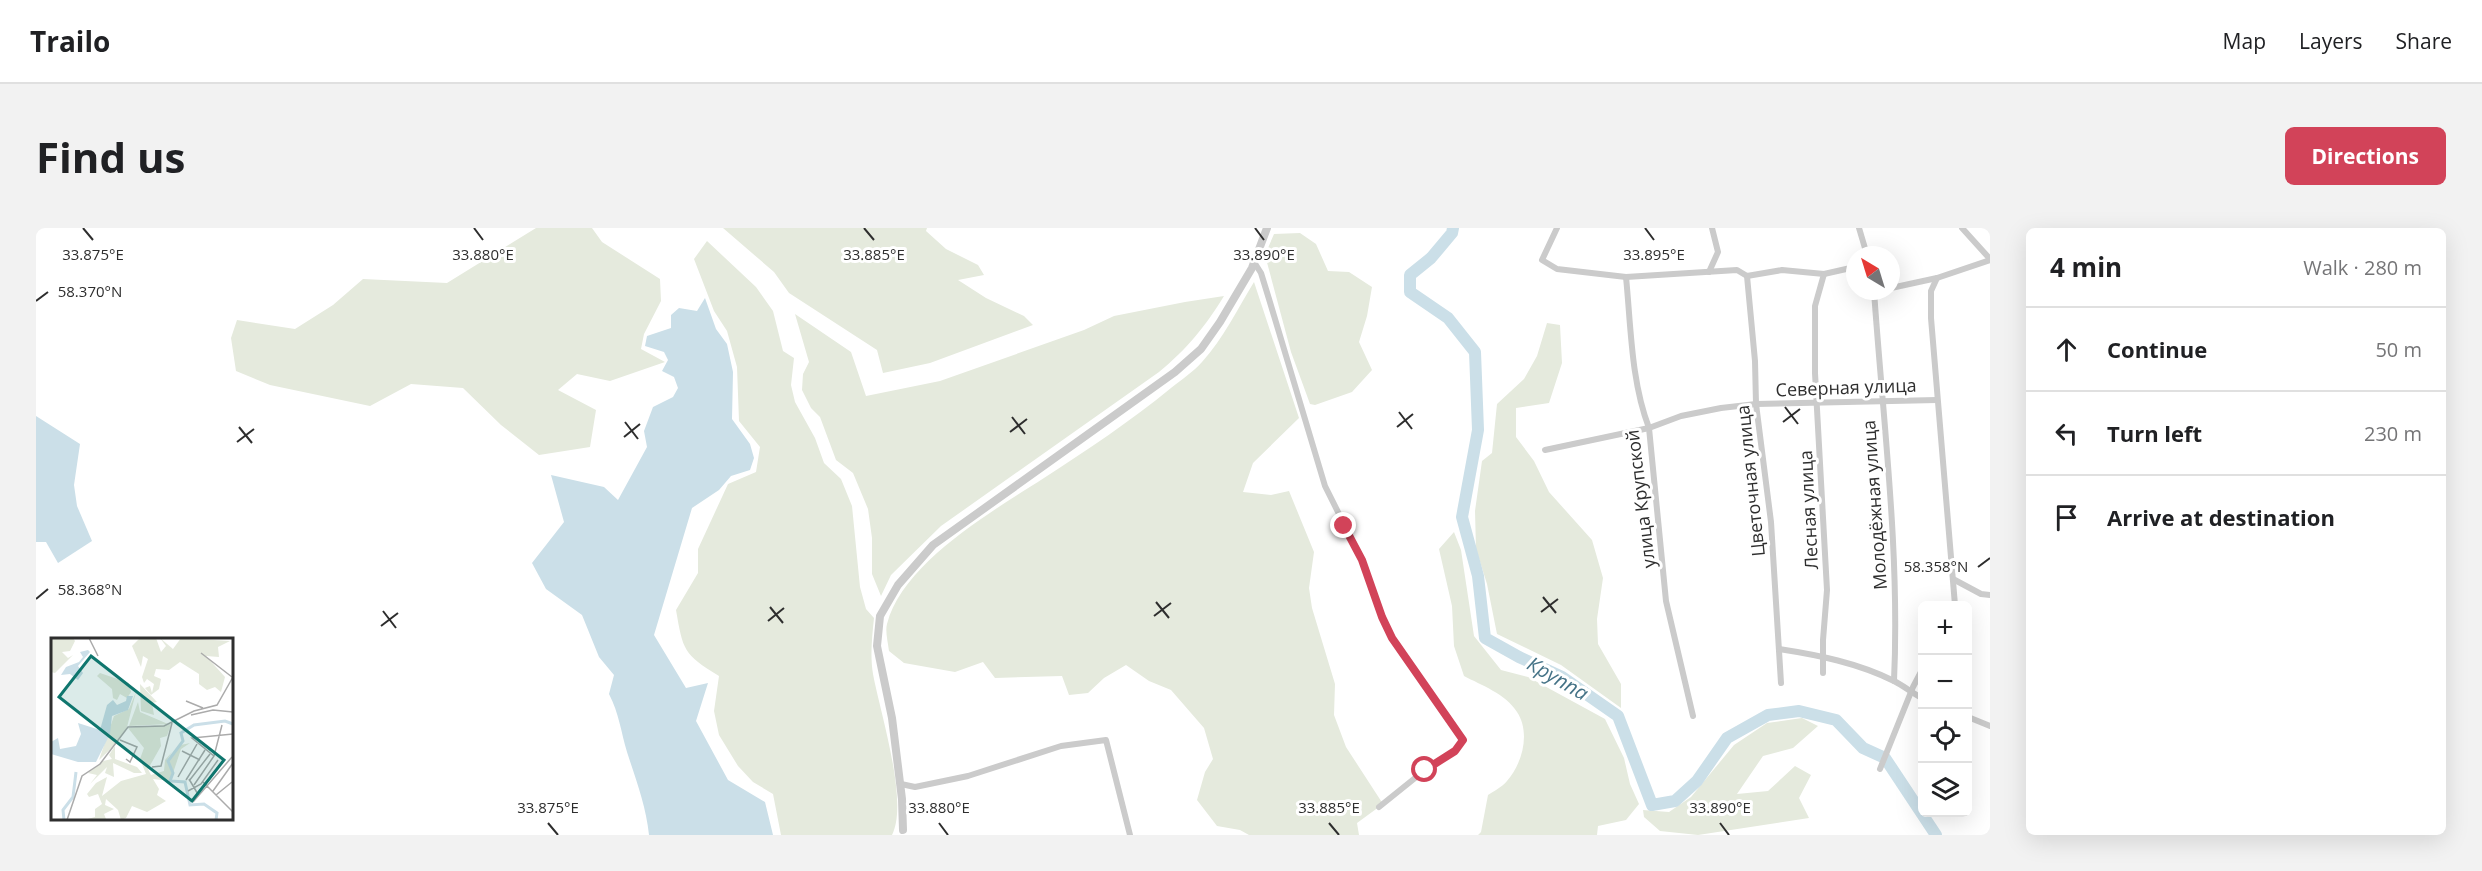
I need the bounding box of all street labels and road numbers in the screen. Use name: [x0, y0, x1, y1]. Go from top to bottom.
street label: Северная улица: [1775, 373, 1917, 401]
street label: Цветочная улица: [1730, 404, 1770, 558]
street label: Молодёжная улица: [1856, 419, 1892, 591]
street label: улица Крупской: [1620, 429, 1660, 569]
street label: Лесная улица: [1793, 450, 1823, 570]

